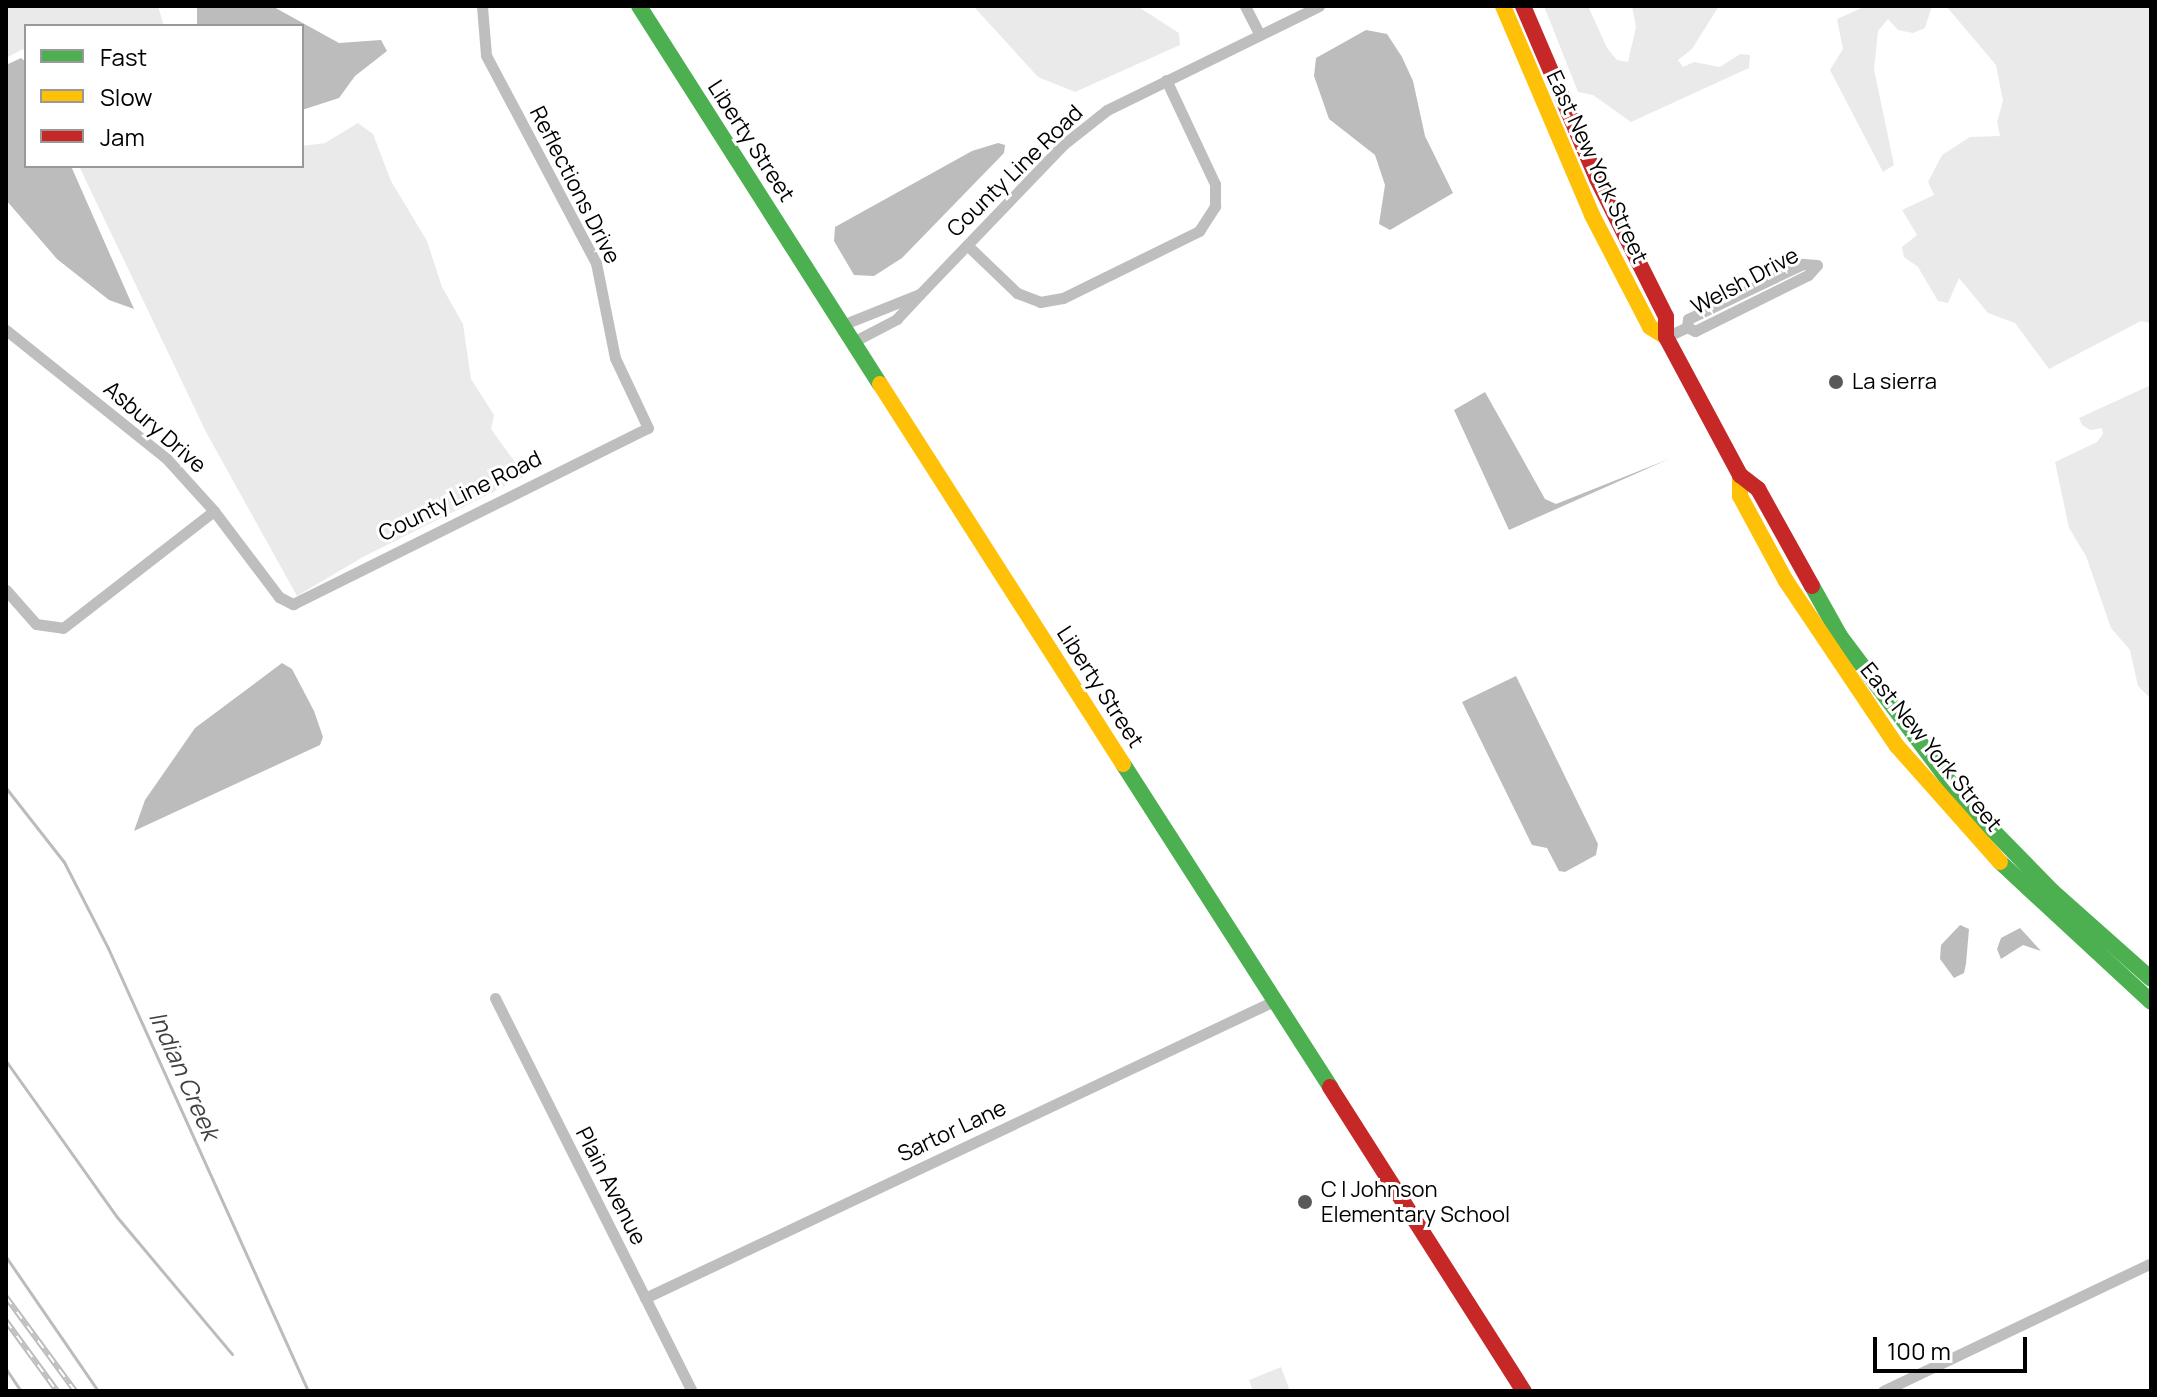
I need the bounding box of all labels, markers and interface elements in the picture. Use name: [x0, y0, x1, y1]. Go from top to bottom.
legend: [24, 24, 304, 168]
text: Fast: [100, 40, 147, 73]
street label: East New York Street: [1541, 66, 1653, 268]
street label: Liberty Street: [702, 75, 800, 207]
text: Slow: [100, 80, 153, 113]
street label: County Line Road: [942, 100, 1088, 242]
street label: Reflections Drive: [524, 102, 626, 268]
text: Jam: [100, 120, 145, 153]
street label: Welsh Drive: [1687, 242, 1803, 320]
place label: La sierra: [1852, 369, 1937, 395]
marker: La sierra: [1827, 373, 1845, 391]
street label: Asbury Drive: [98, 375, 212, 479]
street label: County Line Road: [374, 445, 546, 547]
street label: Liberty Street: [1051, 621, 1149, 753]
street label: East New York Street: [1855, 657, 2007, 837]
water label: Indian Creek: [144, 1006, 226, 1144]
street label: Sartor Lane: [894, 1094, 1010, 1168]
street label: Plain Avenue: [570, 1123, 652, 1249]
place label: C I Johnson Elementary School: [1321, 1176, 1510, 1228]
marker: C I Johnson Elementary School: [1296, 1193, 1314, 1211]
scale bar: [1877, 1321, 2031, 1371]
text: 100 m: [1887, 1334, 1951, 1367]

